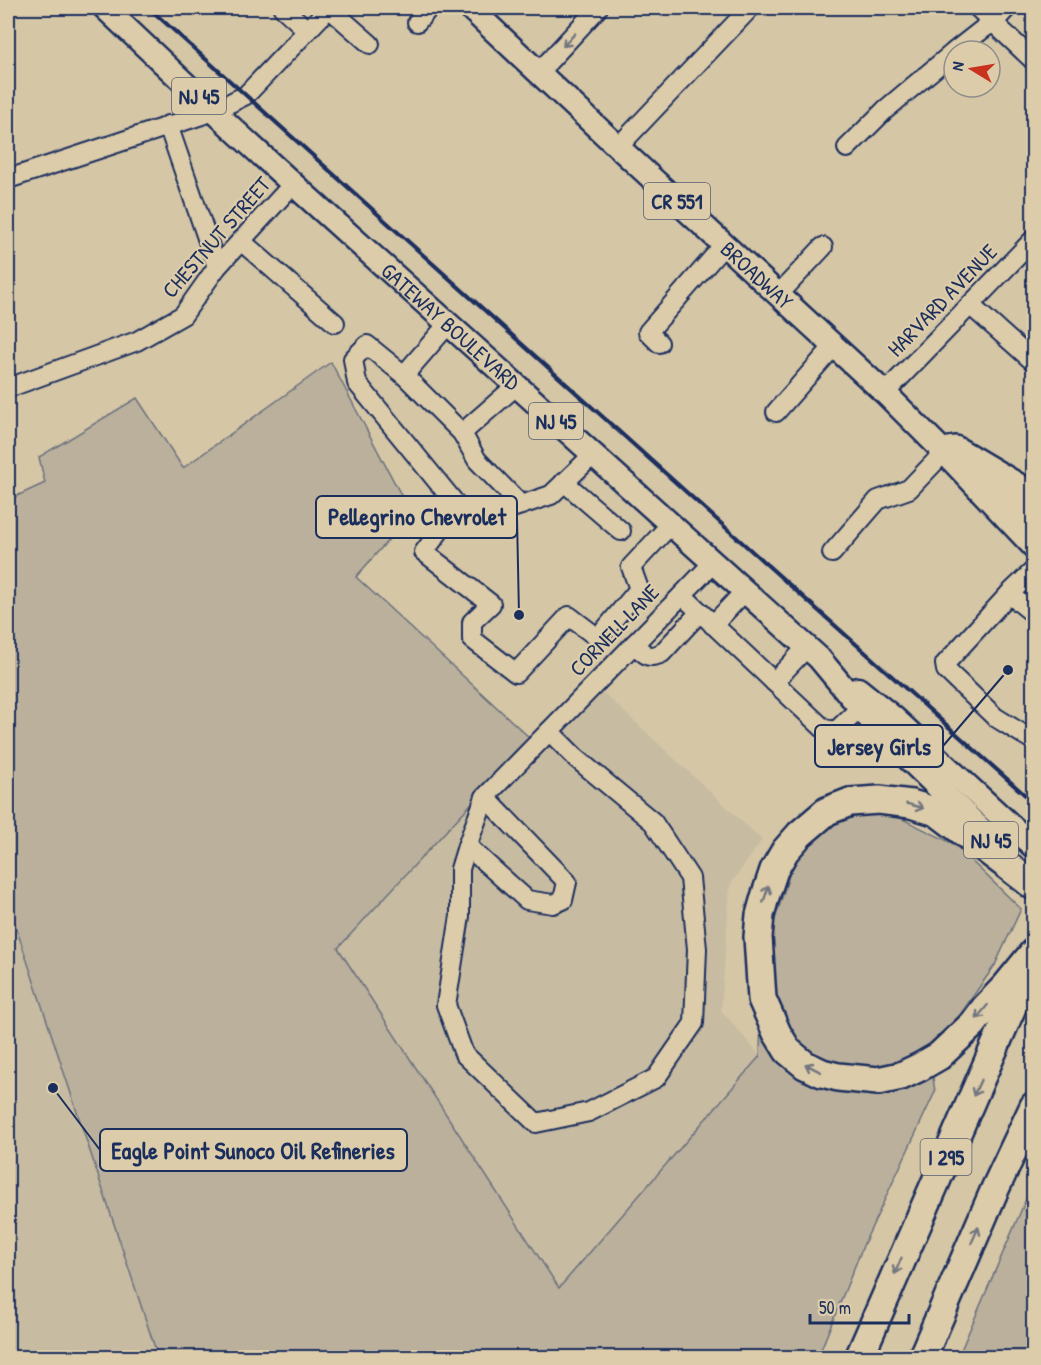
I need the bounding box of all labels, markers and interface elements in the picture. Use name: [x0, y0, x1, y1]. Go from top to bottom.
one-way arrow: [562, 32, 576, 47]
north arrow: [942, 39, 1002, 99]
text: N: [946, 59, 969, 72]
road number: NJ 45: [172, 78, 226, 114]
street label: CHESTNUT STREET: [155, 169, 278, 304]
road number: CR 551: [644, 183, 710, 219]
street label: BROADWAY: [714, 234, 800, 316]
street label: HARVARD AVENUE: [881, 237, 1004, 363]
street label: GATEWAY BOULEVARD: [375, 256, 527, 397]
road number: NJ 45: [529, 403, 583, 439]
callout: Pellegrino Chevrolet: [316, 496, 517, 538]
text: Pellegrino Chevrolet: [328, 500, 507, 533]
street label: CORNELL LANE: [562, 577, 666, 683]
callout: Jersey Girls: [815, 725, 943, 767]
text: Jersey Girls: [827, 730, 931, 763]
one-way arrow: [905, 800, 924, 812]
road number: NJ 45: [964, 822, 1018, 858]
one-way arrow: [762, 885, 773, 904]
one-way arrow: [975, 1004, 988, 1020]
one-way arrow: [804, 1062, 822, 1073]
one-way arrow: [971, 1078, 982, 1096]
callout: Eagle Point Sunoco Oil Refineries: [100, 1129, 407, 1171]
text: Eagle Point Sunoco Oil Refineries: [111, 1134, 395, 1167]
road number: I 295: [920, 1139, 972, 1175]
one-way arrow: [970, 1226, 982, 1244]
one-way arrow: [892, 1257, 903, 1275]
scale bar: [810, 1287, 909, 1325]
text: 50 m: [819, 1295, 851, 1320]

